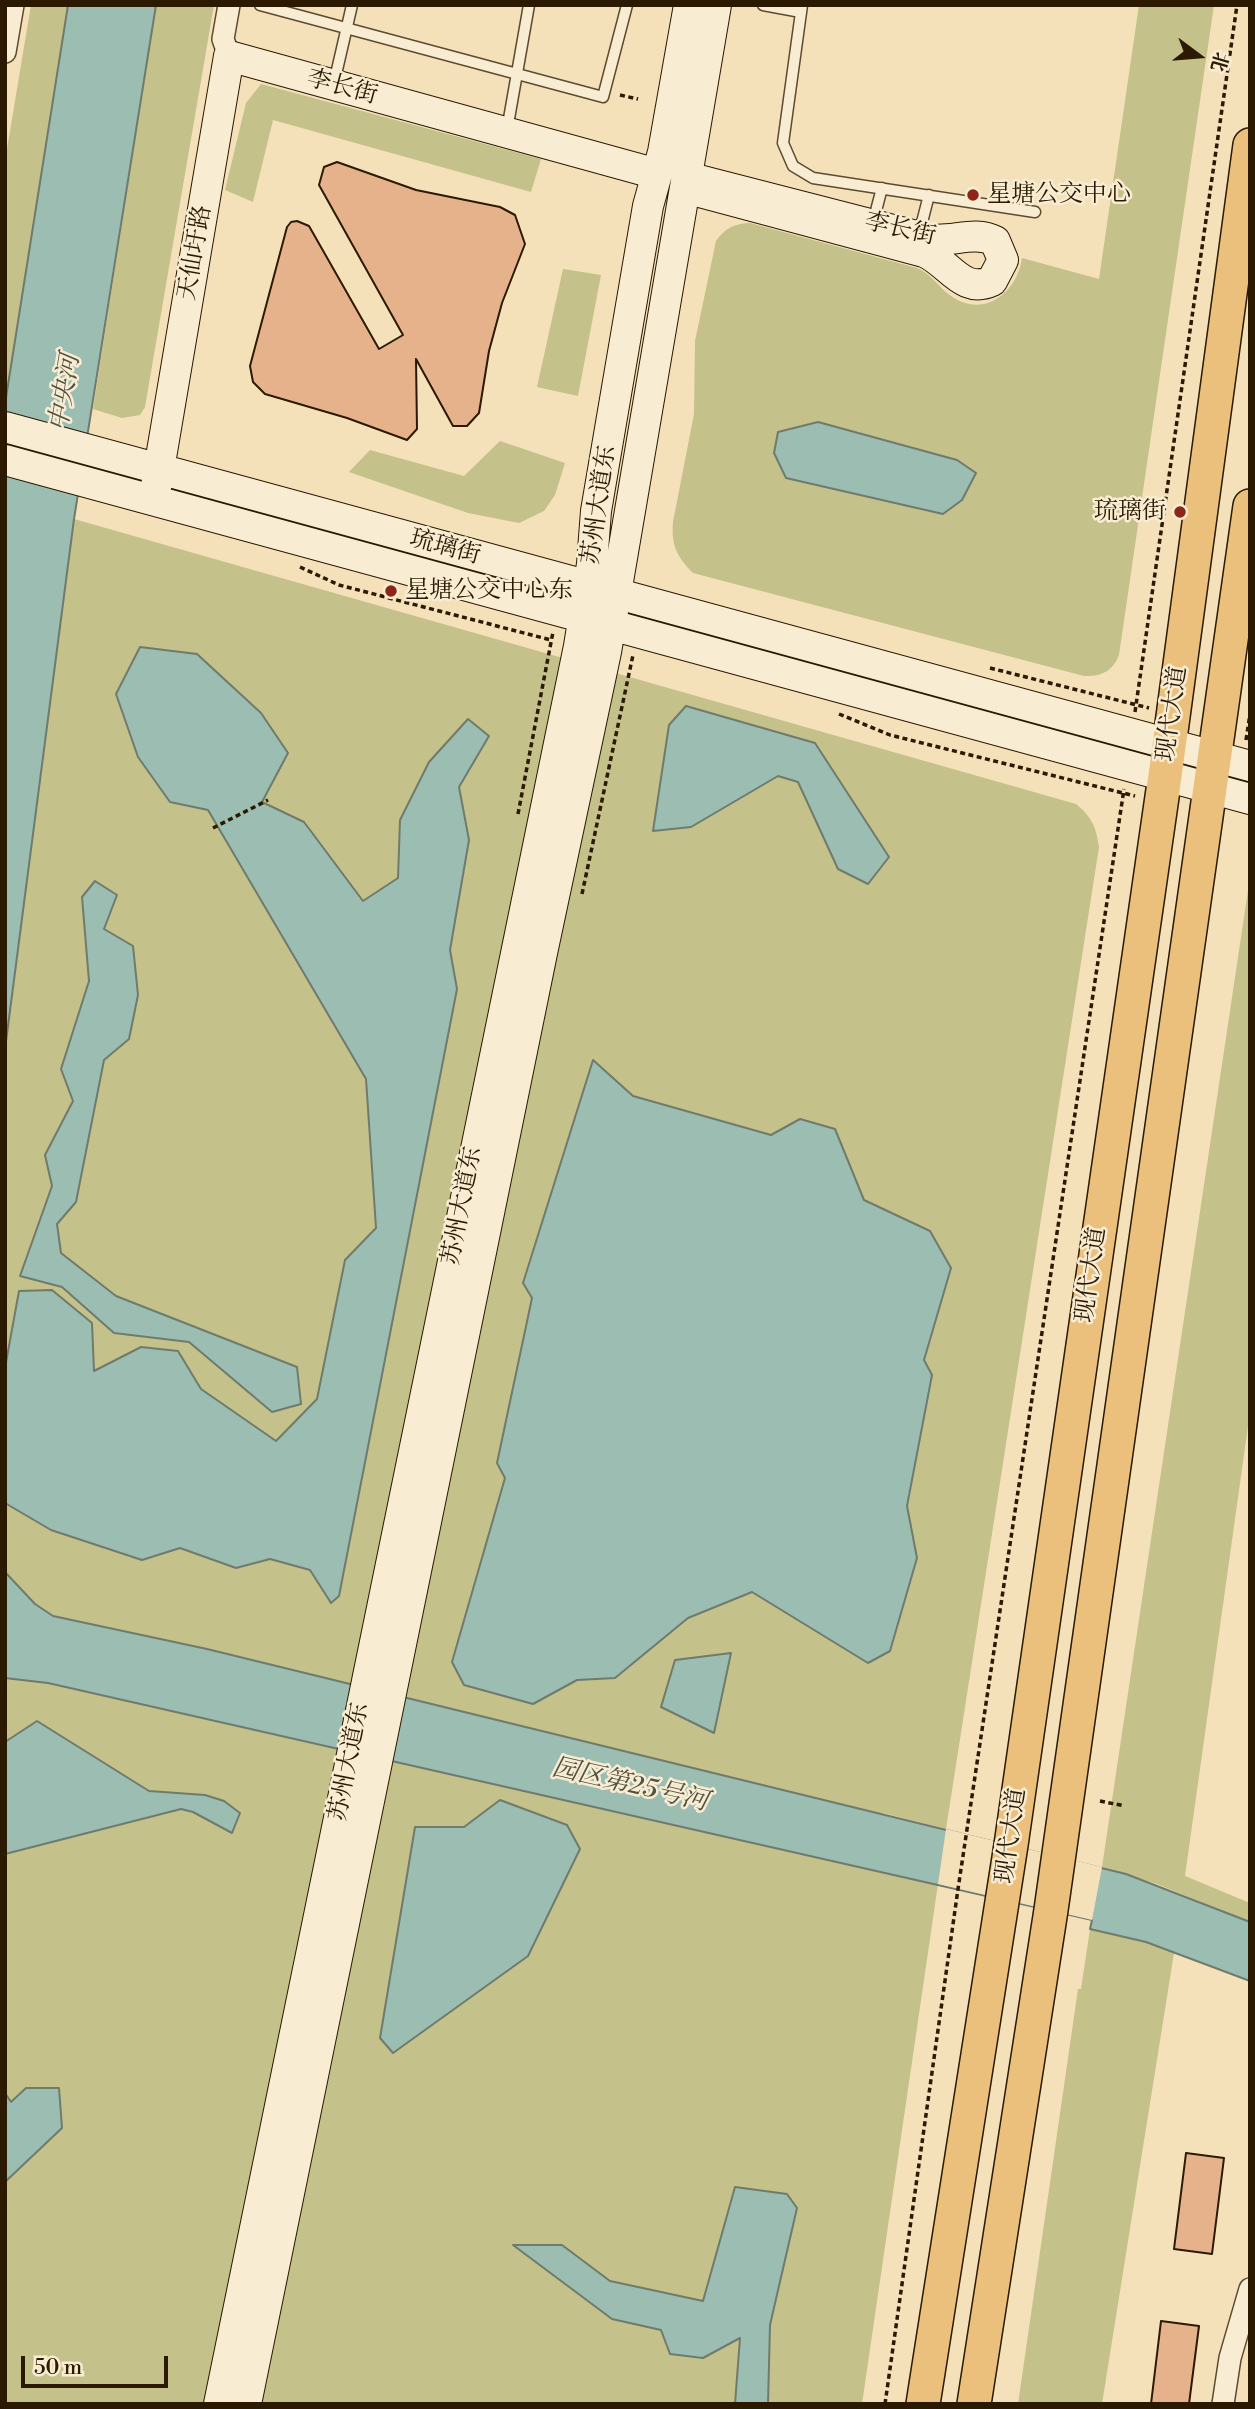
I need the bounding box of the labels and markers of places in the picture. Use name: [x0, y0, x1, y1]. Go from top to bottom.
place label: 星塘公交中心: [987, 181, 1131, 209]
marker: 星塘公交中心: [965, 187, 981, 203]
place label: 琉璃街: [1094, 498, 1166, 526]
marker: 琉璃街: [1172, 504, 1188, 520]
place label: 星塘公交中心东: [405, 577, 573, 605]
marker: 星塘公交中心东: [383, 583, 399, 599]

